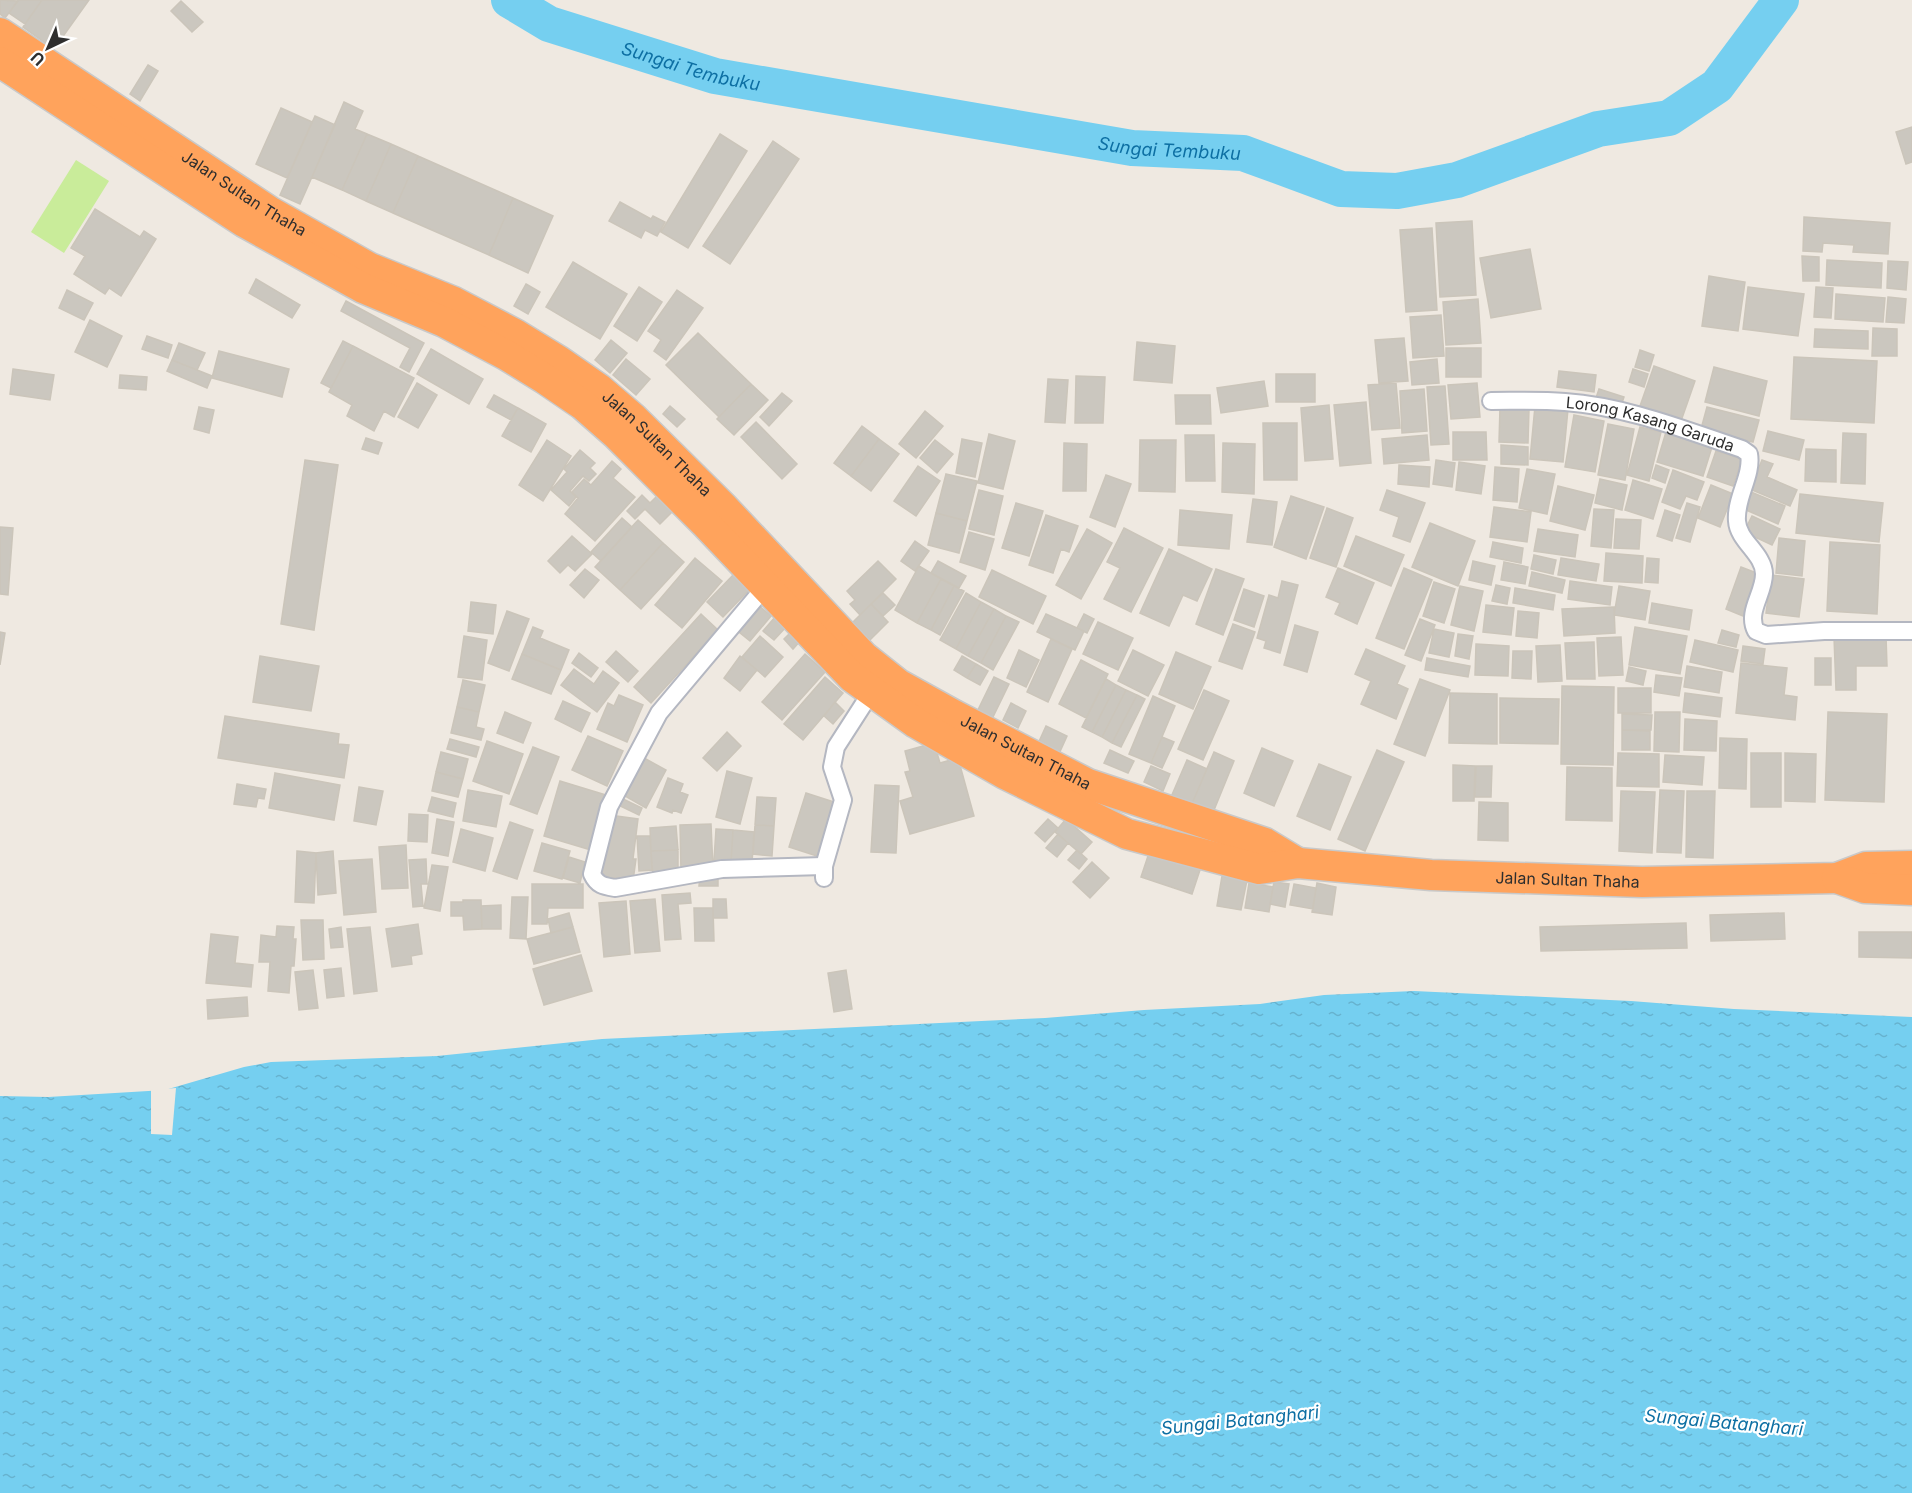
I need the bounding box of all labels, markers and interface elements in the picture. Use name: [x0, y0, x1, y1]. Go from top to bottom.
north arrow: [18, 18, 78, 78]
water label: Sungai Tembuku: [619, 37, 762, 94]
text: U: [26, 48, 49, 70]
water label: Sungai Tembuku: [1096, 132, 1241, 163]
street label: Jalan Sultan Thaha: [178, 146, 310, 240]
street label: Jalan Sultan Thaha: [598, 386, 716, 500]
street label: Lorong Kasang Garuda: [1565, 392, 1737, 456]
street label: Jalan Sultan Thaha: [957, 710, 1095, 794]
street label: Jalan Sultan Thaha: [1495, 867, 1640, 892]
water label: Sungai Batanghari: [1160, 1401, 1321, 1439]
water label: Sungai Batanghari: [1644, 1405, 1805, 1439]

